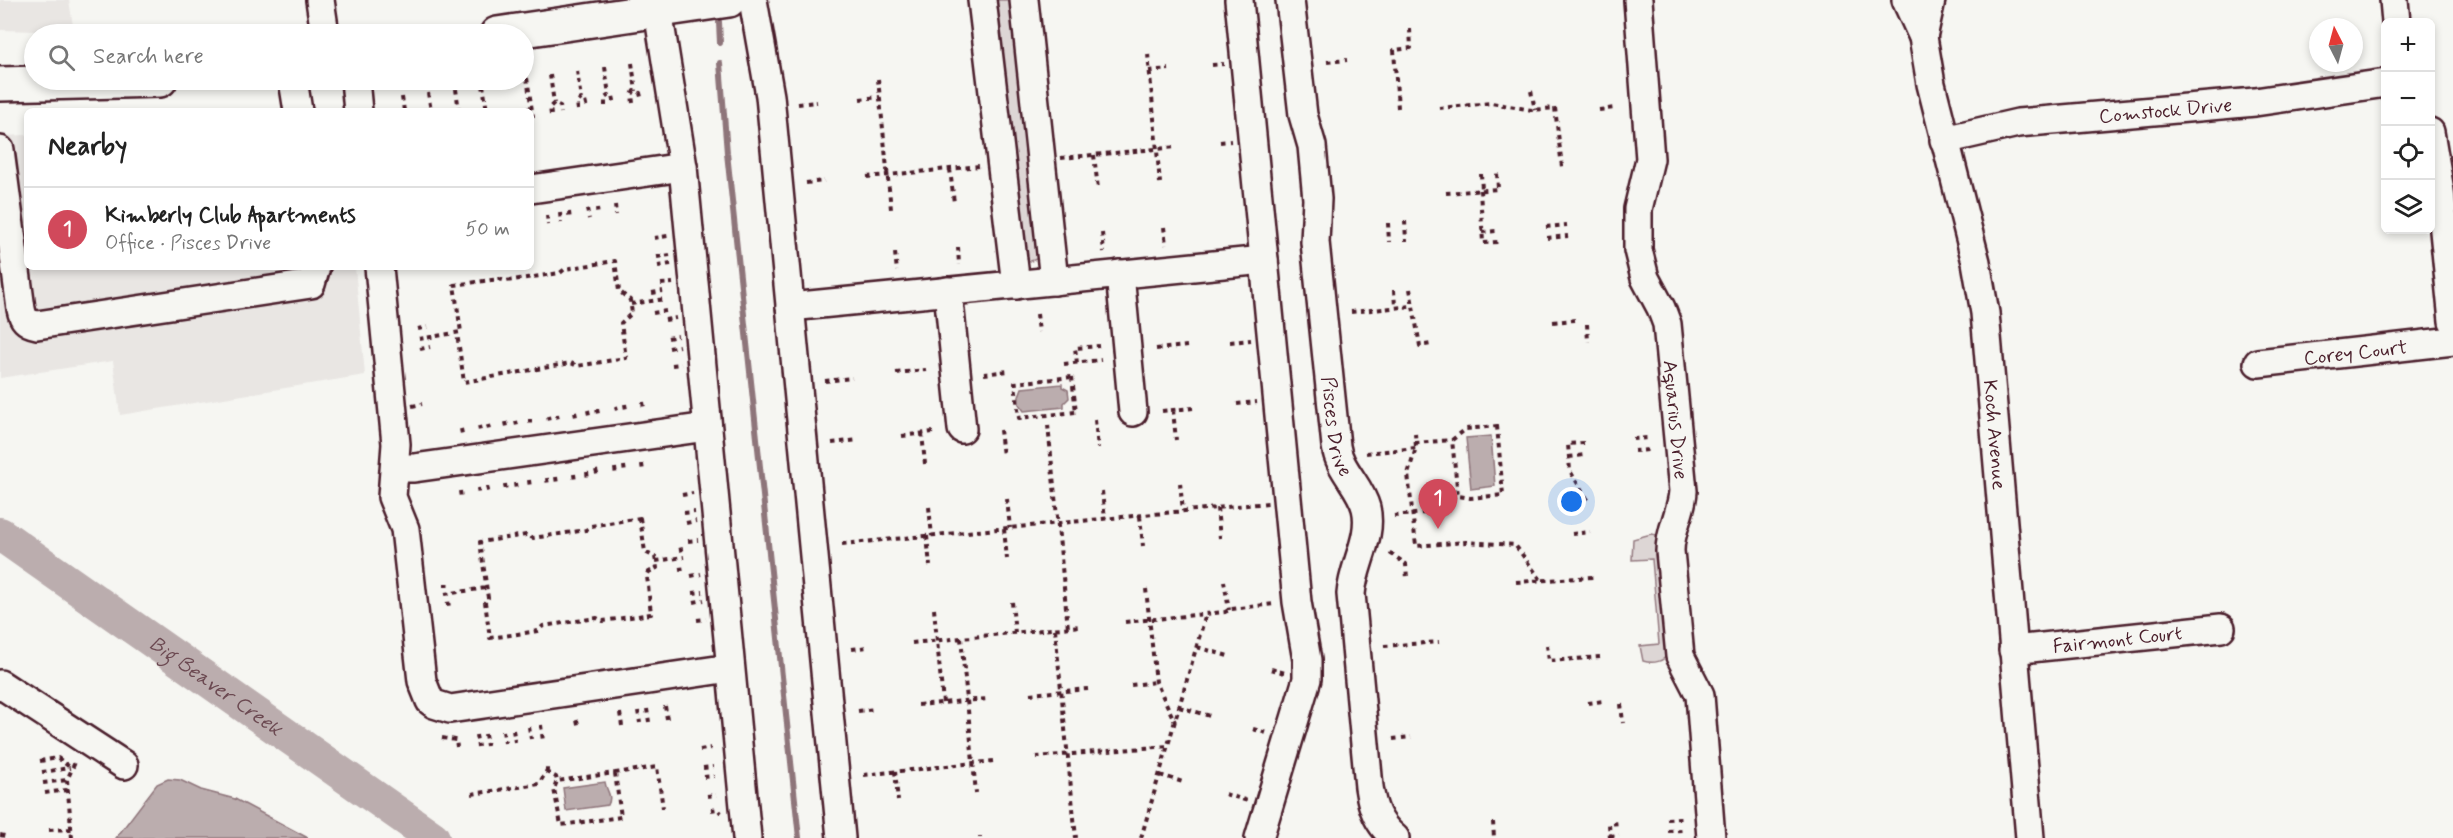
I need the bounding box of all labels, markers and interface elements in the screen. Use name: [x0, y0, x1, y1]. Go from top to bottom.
north arrow: [2309, 18, 2363, 72]
map controls: [2381, 18, 2435, 234]
button: +: [2381, 18, 2435, 72]
search box: [24, 24, 534, 90]
icon: search: [45, 41, 78, 74]
text: Search here: [93, 43, 204, 71]
button: −: [2381, 72, 2435, 126]
street label: Comstock Drive: [2098, 92, 2233, 131]
button: locate: [2381, 126, 2435, 180]
text: Nearby: [48, 130, 127, 164]
button: layers: [2381, 180, 2435, 234]
text: Kimberly Club Apartments: [105, 202, 356, 230]
text: 1: [63, 216, 72, 243]
text: 50 m: [465, 216, 510, 243]
text: Office · Pisces Drive: [105, 230, 271, 257]
street label: Corey Court: [2302, 334, 2409, 373]
street label: Aquarius Drive: [1656, 359, 1694, 481]
street label: Pisces Drive: [1314, 375, 1358, 482]
street label: Koch Avenue: [1976, 379, 2012, 491]
pin: 1: [1418, 480, 1458, 529]
your location: [1557, 487, 1586, 516]
street label: Fairmont Court: [2052, 620, 2184, 661]
water label: Big Beaver Creek: [143, 630, 289, 744]

